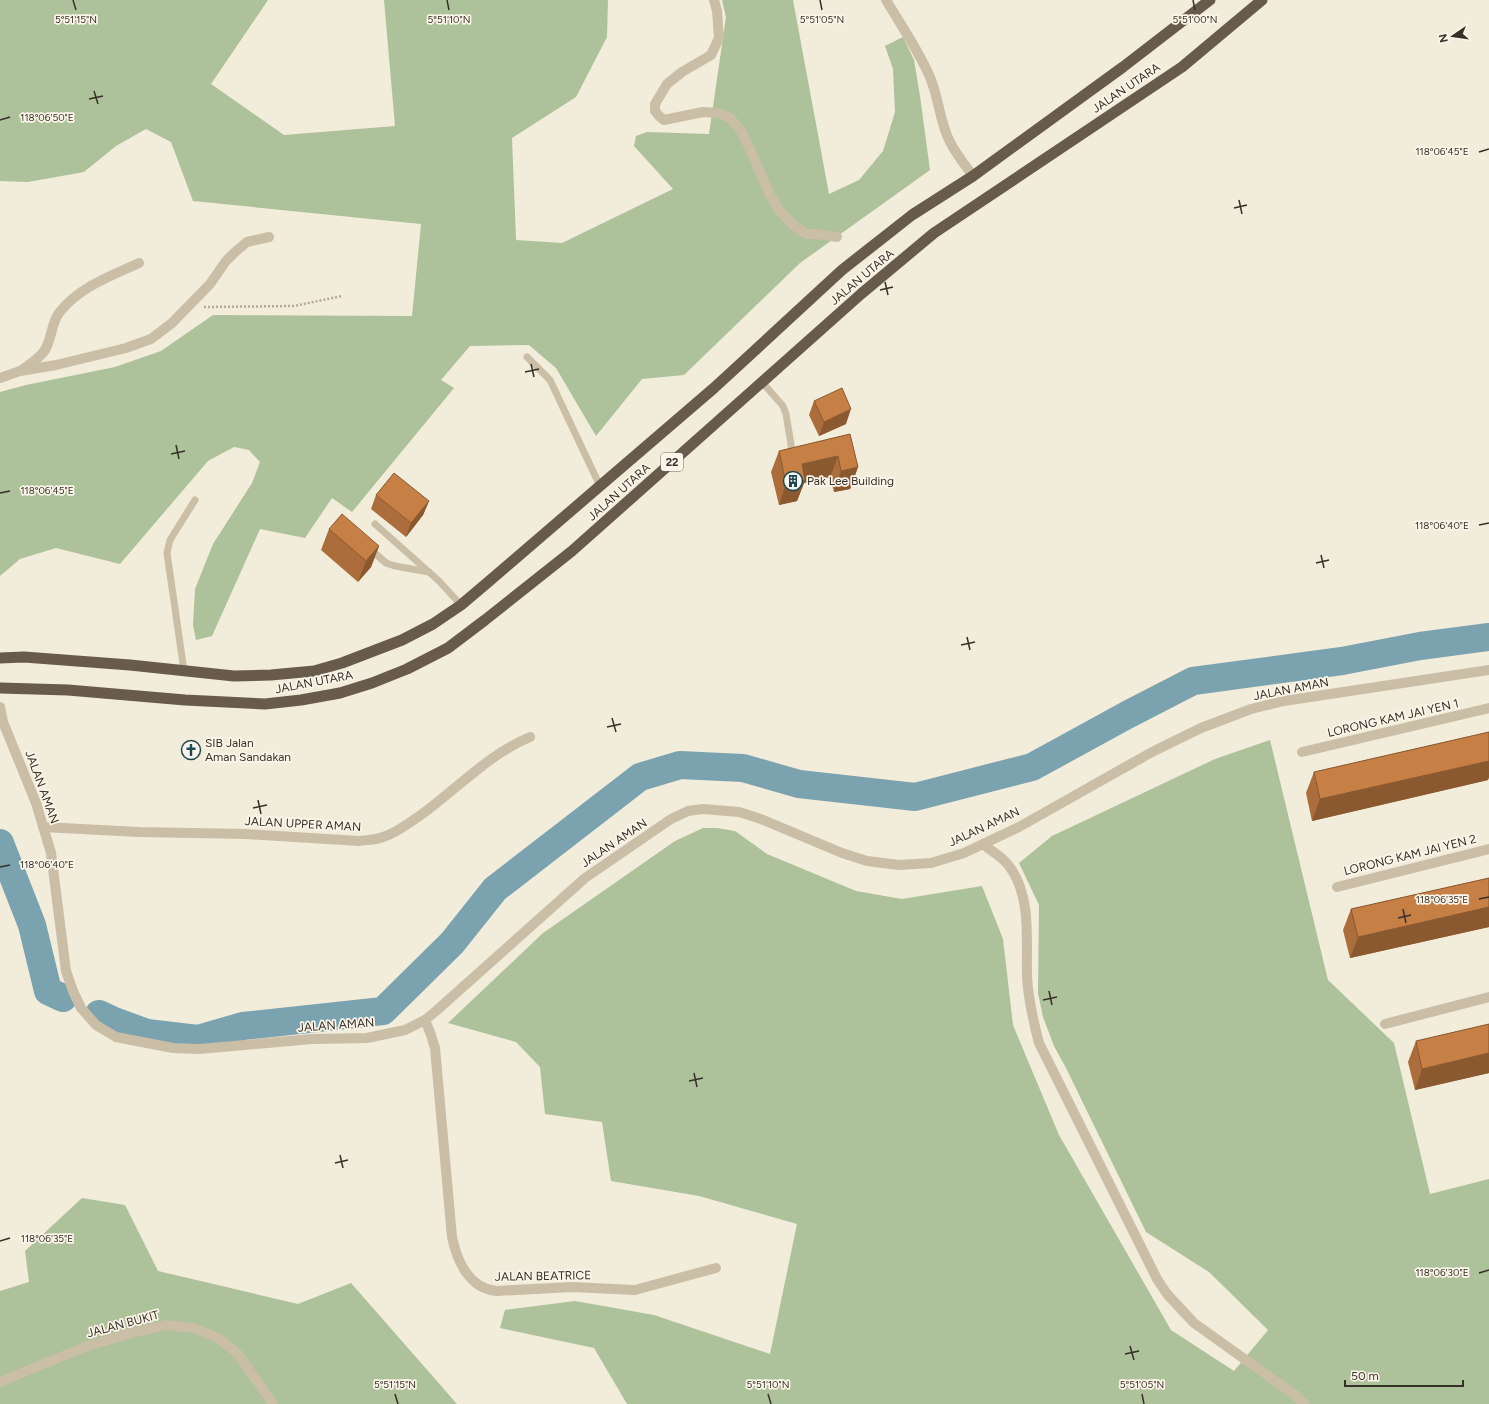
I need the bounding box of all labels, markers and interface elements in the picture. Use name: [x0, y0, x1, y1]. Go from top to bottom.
text: 5°51'15"N: [55, 13, 97, 26]
text: 5°51'10"N: [428, 13, 470, 26]
text: 5°51'05"N: [800, 13, 844, 26]
text: 5°51'00"N: [1172, 13, 1218, 26]
north arrow: [1433, 16, 1473, 56]
text: N: [1436, 33, 1451, 44]
street label: JALAN UTARA: [1089, 60, 1163, 116]
text: 118°06'50"E: [20, 111, 74, 124]
text: 118°06'45"E: [1415, 145, 1469, 158]
street label: JALAN UTARA: [827, 246, 897, 308]
road number: 22: [661, 453, 683, 471]
street label: JALAN UTARA: [585, 460, 653, 524]
building icon: Pak Lee Building: [782, 470, 804, 492]
place label: Pak Lee Building: [807, 474, 894, 488]
text: 118°06'45"E: [20, 484, 74, 497]
text: 118°06'40"E: [1415, 519, 1469, 532]
street label: JALAN UTARA: [274, 668, 354, 696]
street label: JALAN AMAN: [1252, 675, 1330, 703]
street label: LORONG KAM JAI YEN 1: [1326, 696, 1460, 740]
place label: SIB Jalan Aman Sandakan: [205, 736, 291, 764]
church icon: SIB Jalan Aman Sandakan: [180, 739, 202, 761]
street label: JALAN AMAN: [22, 749, 62, 825]
street label: JALAN AMAN: [946, 804, 1022, 850]
street label: JALAN UPPER AMAN: [244, 814, 362, 834]
street label: JALAN AMAN: [578, 816, 650, 870]
street label: LORONG KAM JAI YEN 2: [1342, 832, 1478, 878]
text: 118°06'40"E: [20, 858, 74, 871]
text: 118°06'35"E: [1416, 893, 1468, 906]
street label: JALAN AMAN: [297, 1015, 375, 1035]
text: 118°06'35"E: [21, 1232, 73, 1245]
text: 118°06'30"E: [1415, 1266, 1469, 1279]
street label: JALAN BEATRICE: [495, 1268, 591, 1284]
street label: JALAN BUKIT: [85, 1308, 161, 1340]
scale bar: [1345, 1362, 1463, 1388]
text: 50 m: [1351, 1369, 1379, 1383]
text: 5°51'15"N: [374, 1378, 416, 1391]
text: 5°51'10"N: [747, 1378, 789, 1391]
text: 5°51'05"N: [1120, 1378, 1164, 1391]

